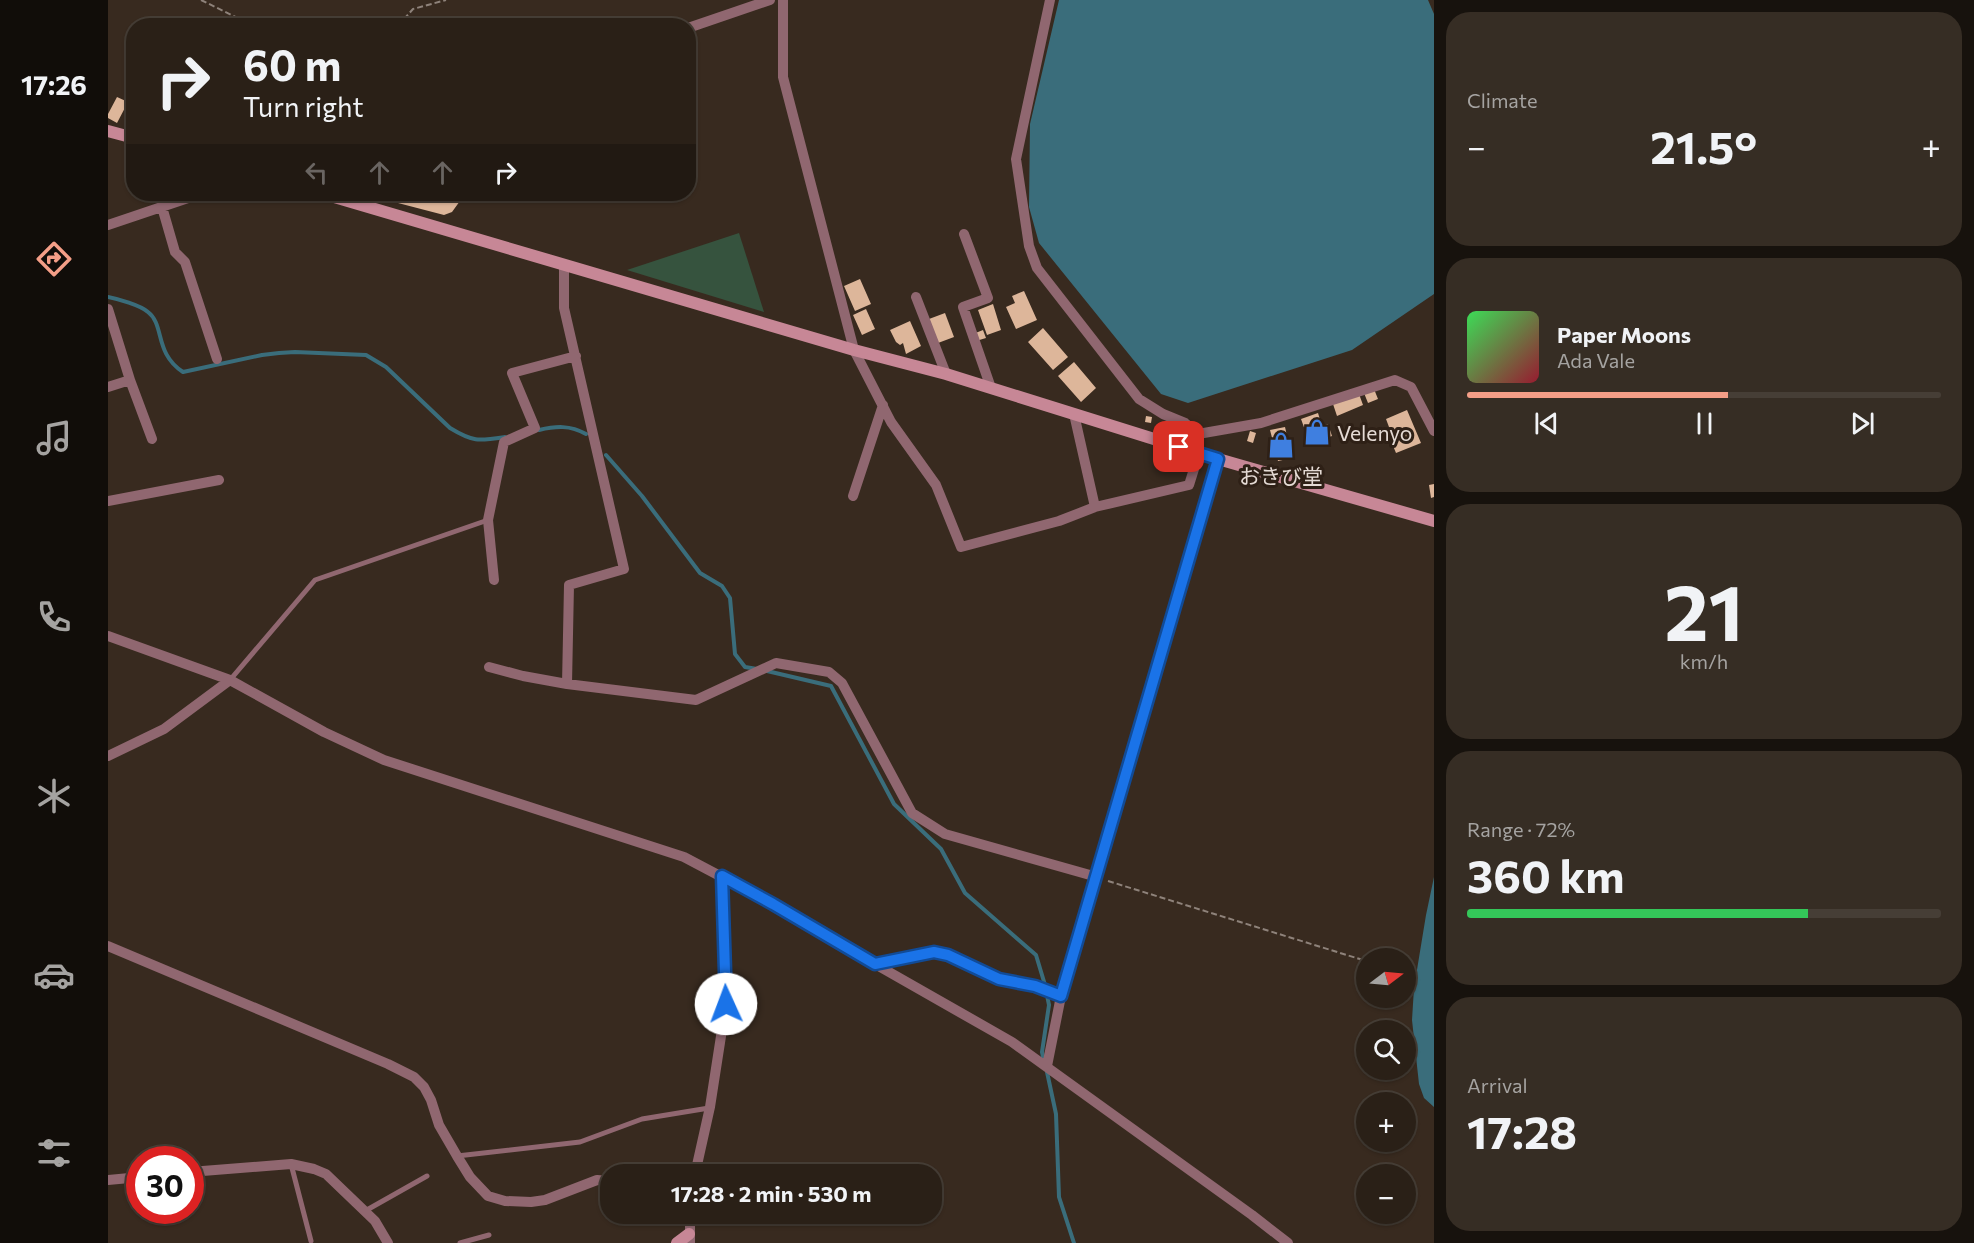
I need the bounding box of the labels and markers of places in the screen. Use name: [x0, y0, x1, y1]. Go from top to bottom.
shop icon: Velenyo: [1302, 417, 1332, 447]
place label: Velenyo: [1337, 420, 1412, 445]
pin: [1153, 421, 1204, 472]
shop icon: おきび堂: [1266, 430, 1296, 460]
place label: おきび堂: [1239, 463, 1323, 488]

